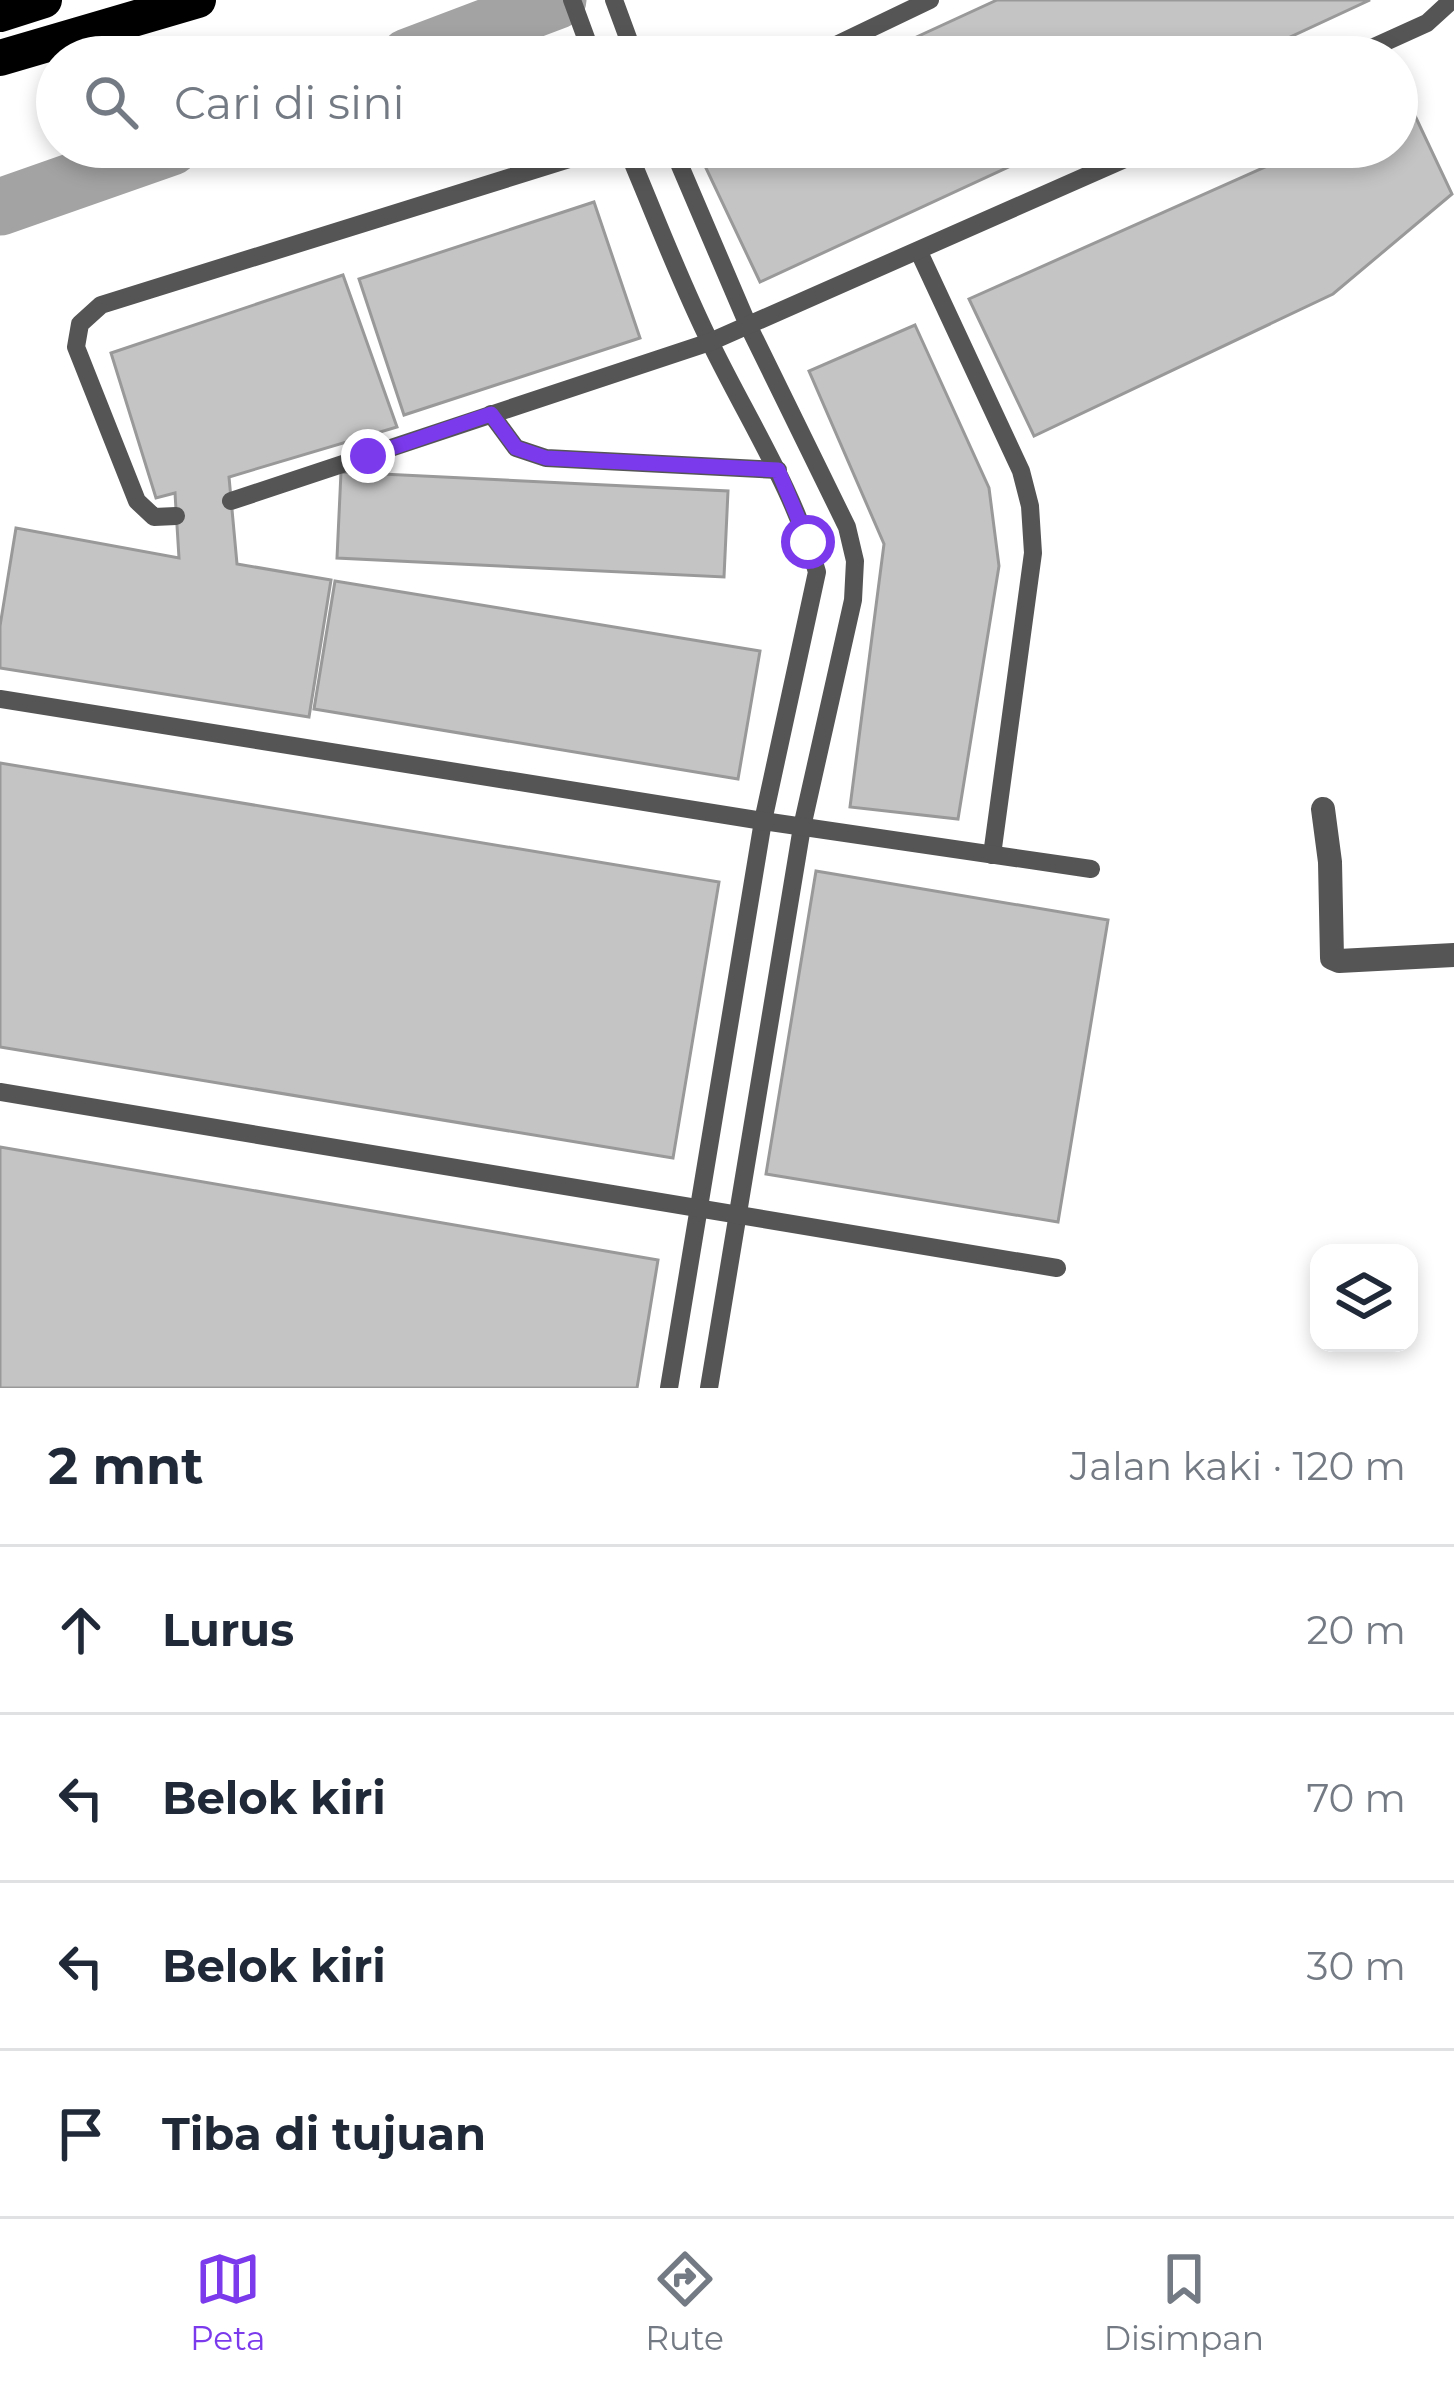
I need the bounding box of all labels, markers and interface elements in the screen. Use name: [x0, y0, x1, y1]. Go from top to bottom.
search box: [36, 36, 1418, 168]
icon: search: [78, 69, 144, 135]
text: Cari di sini: [174, 75, 405, 130]
route end: [341, 429, 395, 483]
route start: [781, 515, 835, 569]
map controls: [1310, 1244, 1418, 1352]
button: layers: [1310, 1244, 1418, 1352]
text: 2 mnt: [48, 1435, 203, 1497]
text: Jalan kaki · 120 m: [1070, 1442, 1406, 1490]
icon: ahead: [48, 1597, 114, 1663]
text: Lurus: [162, 1602, 294, 1657]
text: 20 m: [1307, 1606, 1406, 1654]
icon: left: [48, 1765, 114, 1831]
text: Belok kiri: [162, 1770, 386, 1825]
text: 70 m: [1306, 1774, 1406, 1822]
icon: left: [48, 1933, 114, 1999]
text: Belok kiri: [162, 1938, 386, 1993]
text: 30 m: [1307, 1942, 1406, 1990]
icon: arrive: [48, 2101, 114, 2167]
text: Tiba di tujuan: [162, 2106, 486, 2161]
tab: Peta: [190, 2246, 265, 2358]
tab: Rute: [645, 2246, 724, 2358]
tab: Disimpan: [1104, 2246, 1264, 2358]

